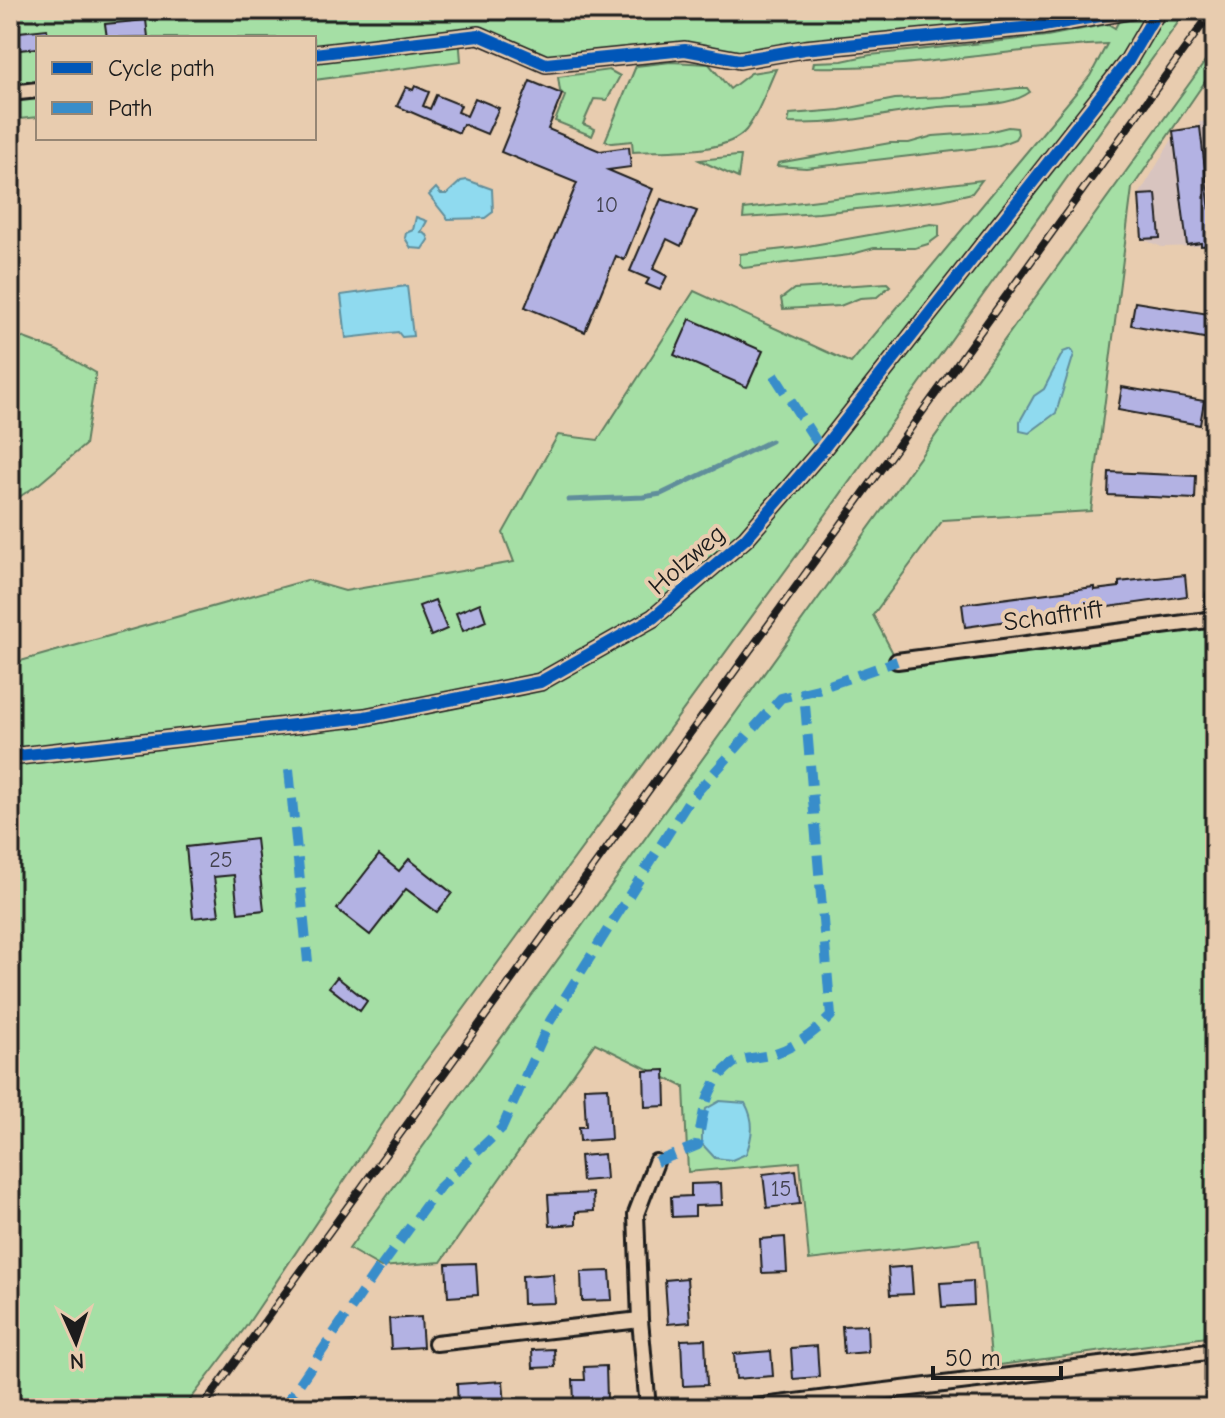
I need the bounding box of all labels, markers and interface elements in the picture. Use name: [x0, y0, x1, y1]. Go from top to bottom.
legend: [36, 36, 316, 140]
text: Cycle path: [108, 54, 215, 82]
text: Path: [108, 94, 153, 122]
house number: 10: [596, 192, 618, 218]
street label: Holzweg: [643, 519, 731, 601]
street label: Schaftrift: [1001, 594, 1106, 638]
house number: 25: [209, 847, 233, 873]
house number: 15: [771, 1176, 791, 1202]
north arrow: [36, 1302, 116, 1382]
scale bar: [933, 1330, 1061, 1380]
text: 50 m: [945, 1344, 1001, 1372]
text: N: [69, 1348, 85, 1374]

